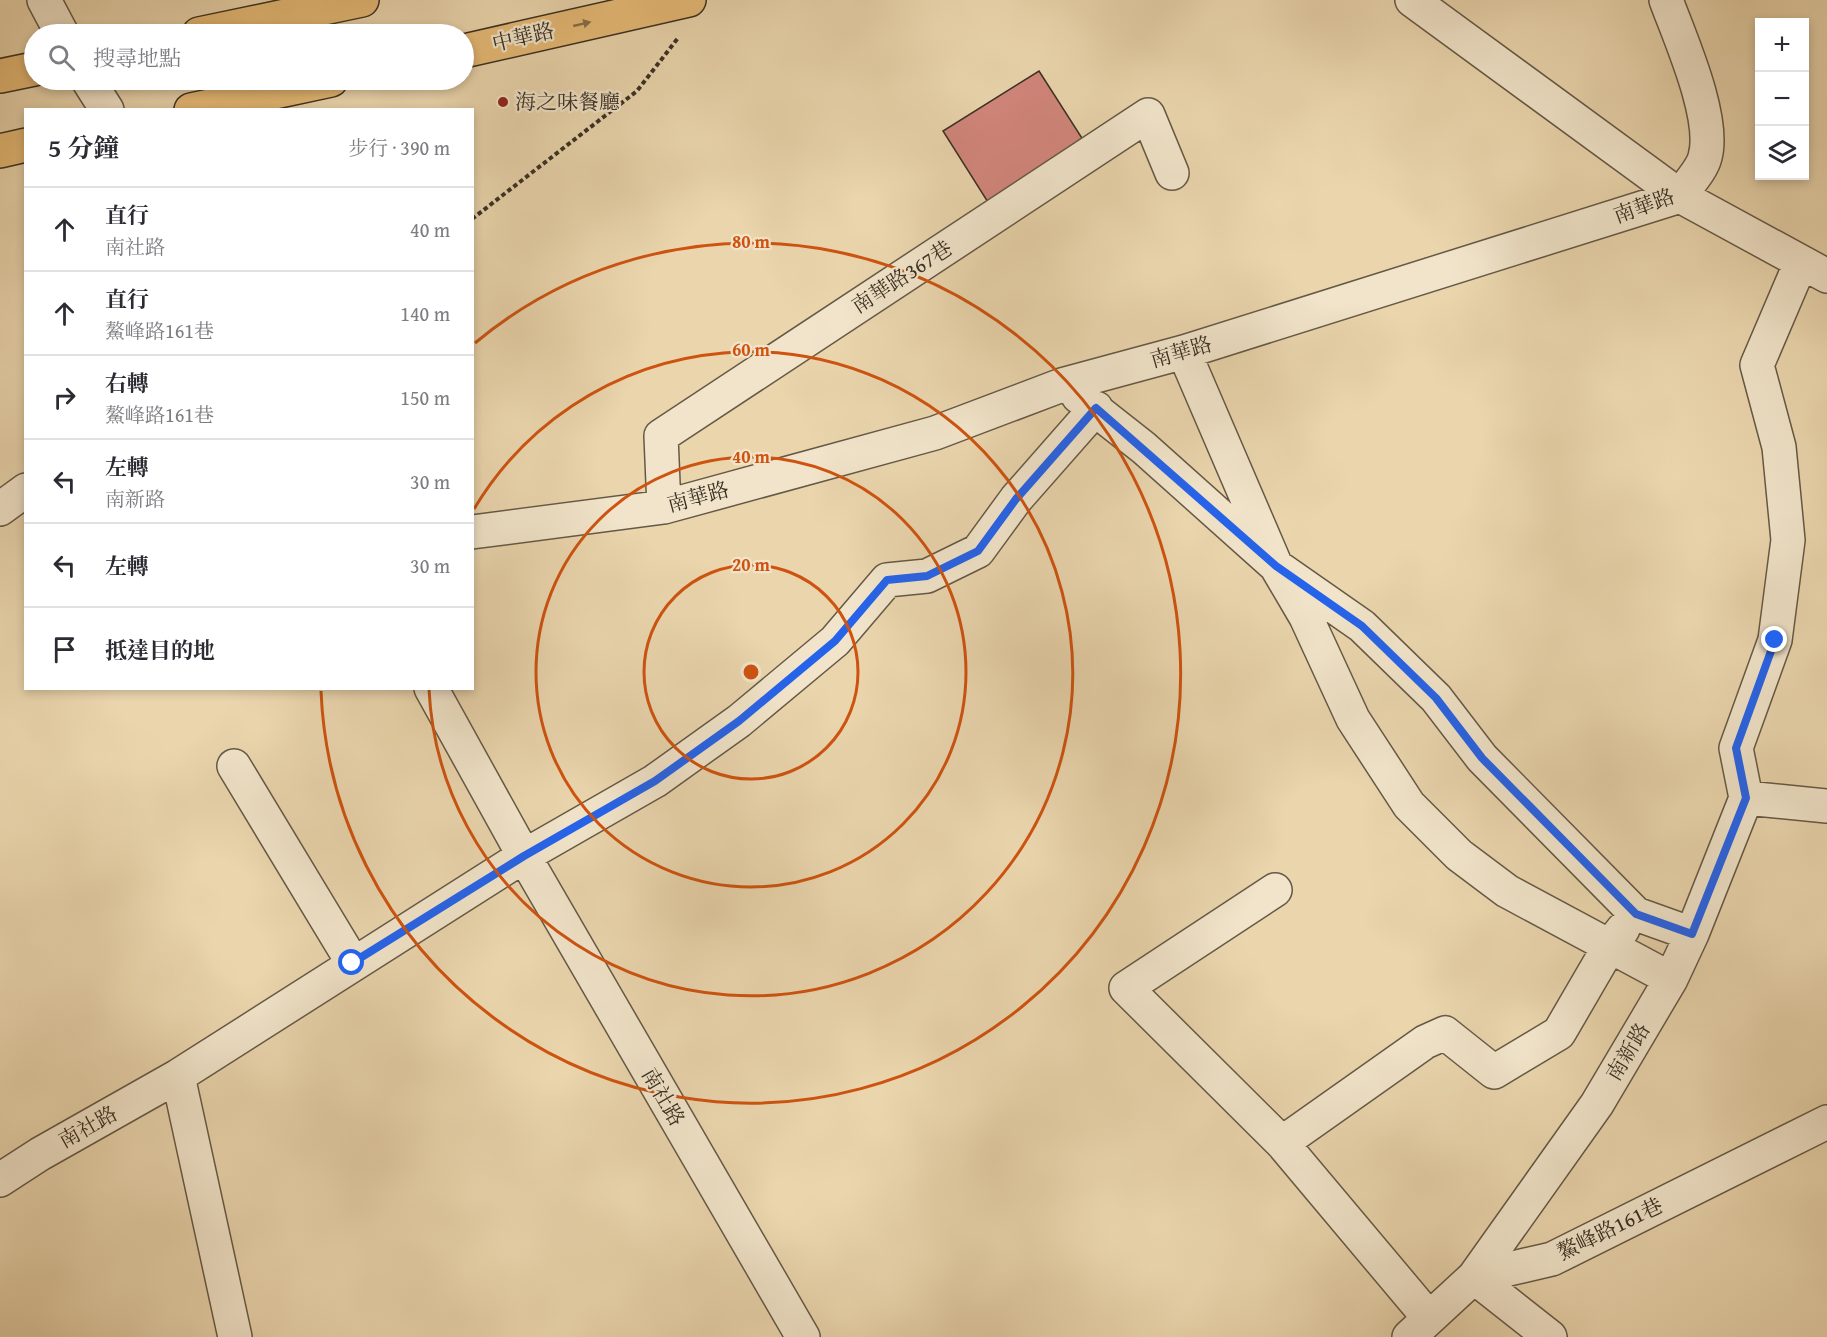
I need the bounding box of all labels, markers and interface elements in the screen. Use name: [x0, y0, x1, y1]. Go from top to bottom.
street label: 中華路: [489, 14, 557, 59]
map controls: [1755, 18, 1809, 180]
button: +: [1755, 18, 1809, 72]
one-way arrow: [573, 19, 592, 28]
search box: [24, 24, 474, 90]
icon: search: [45, 41, 78, 74]
text: 搜尋地點: [93, 42, 181, 74]
button: −: [1755, 72, 1809, 126]
place label: 海之味餐廳: [515, 86, 620, 117]
marker: 海之味餐廳: [496, 95, 510, 109]
button: layers: [1755, 126, 1809, 180]
text: 5 分鐘: [48, 128, 119, 167]
text: 步行 · 390 m: [348, 133, 450, 162]
street label: 南華路: [1609, 180, 1679, 231]
text: 直行: [105, 199, 149, 231]
icon: ahead: [48, 213, 81, 246]
text: 40 m: [410, 215, 450, 244]
text: 80 m: [732, 228, 771, 255]
text: 南社路: [105, 232, 165, 261]
street label: 南華路367巷: [845, 232, 958, 321]
text: 直行: [105, 283, 149, 315]
icon: ahead: [48, 297, 81, 330]
text: 140 m: [400, 299, 450, 328]
text: 鰲峰路161巷: [105, 316, 214, 345]
street label: 南華路: [1146, 328, 1215, 375]
text: 60 m: [732, 336, 771, 363]
text: 右轉: [105, 367, 149, 399]
icon: right: [48, 381, 81, 414]
text: 150 m: [400, 383, 450, 412]
text: 鰲峰路161巷: [105, 400, 214, 429]
text: 40 m: [732, 443, 771, 470]
text: 左轉: [105, 451, 149, 483]
icon: left: [48, 465, 81, 498]
text: 30 m: [410, 467, 450, 496]
street label: 南華路: [663, 473, 732, 520]
text: 南新路: [105, 484, 165, 513]
icon: left: [48, 549, 81, 582]
text: 左轉: [105, 550, 149, 582]
text: 30 m: [410, 551, 450, 580]
text: 20 m: [732, 551, 771, 578]
route end: [1761, 626, 1787, 652]
icon: arrive: [48, 633, 81, 666]
text: 抵達目的地: [105, 634, 215, 666]
centre of rings: [741, 662, 761, 682]
route start: [338, 949, 364, 975]
street label: 南新路: [1598, 1017, 1657, 1087]
street label: 南社路: [634, 1062, 693, 1132]
street label: 南社路: [53, 1098, 123, 1155]
street label: 鰲峰路161巷: [1552, 1190, 1668, 1268]

